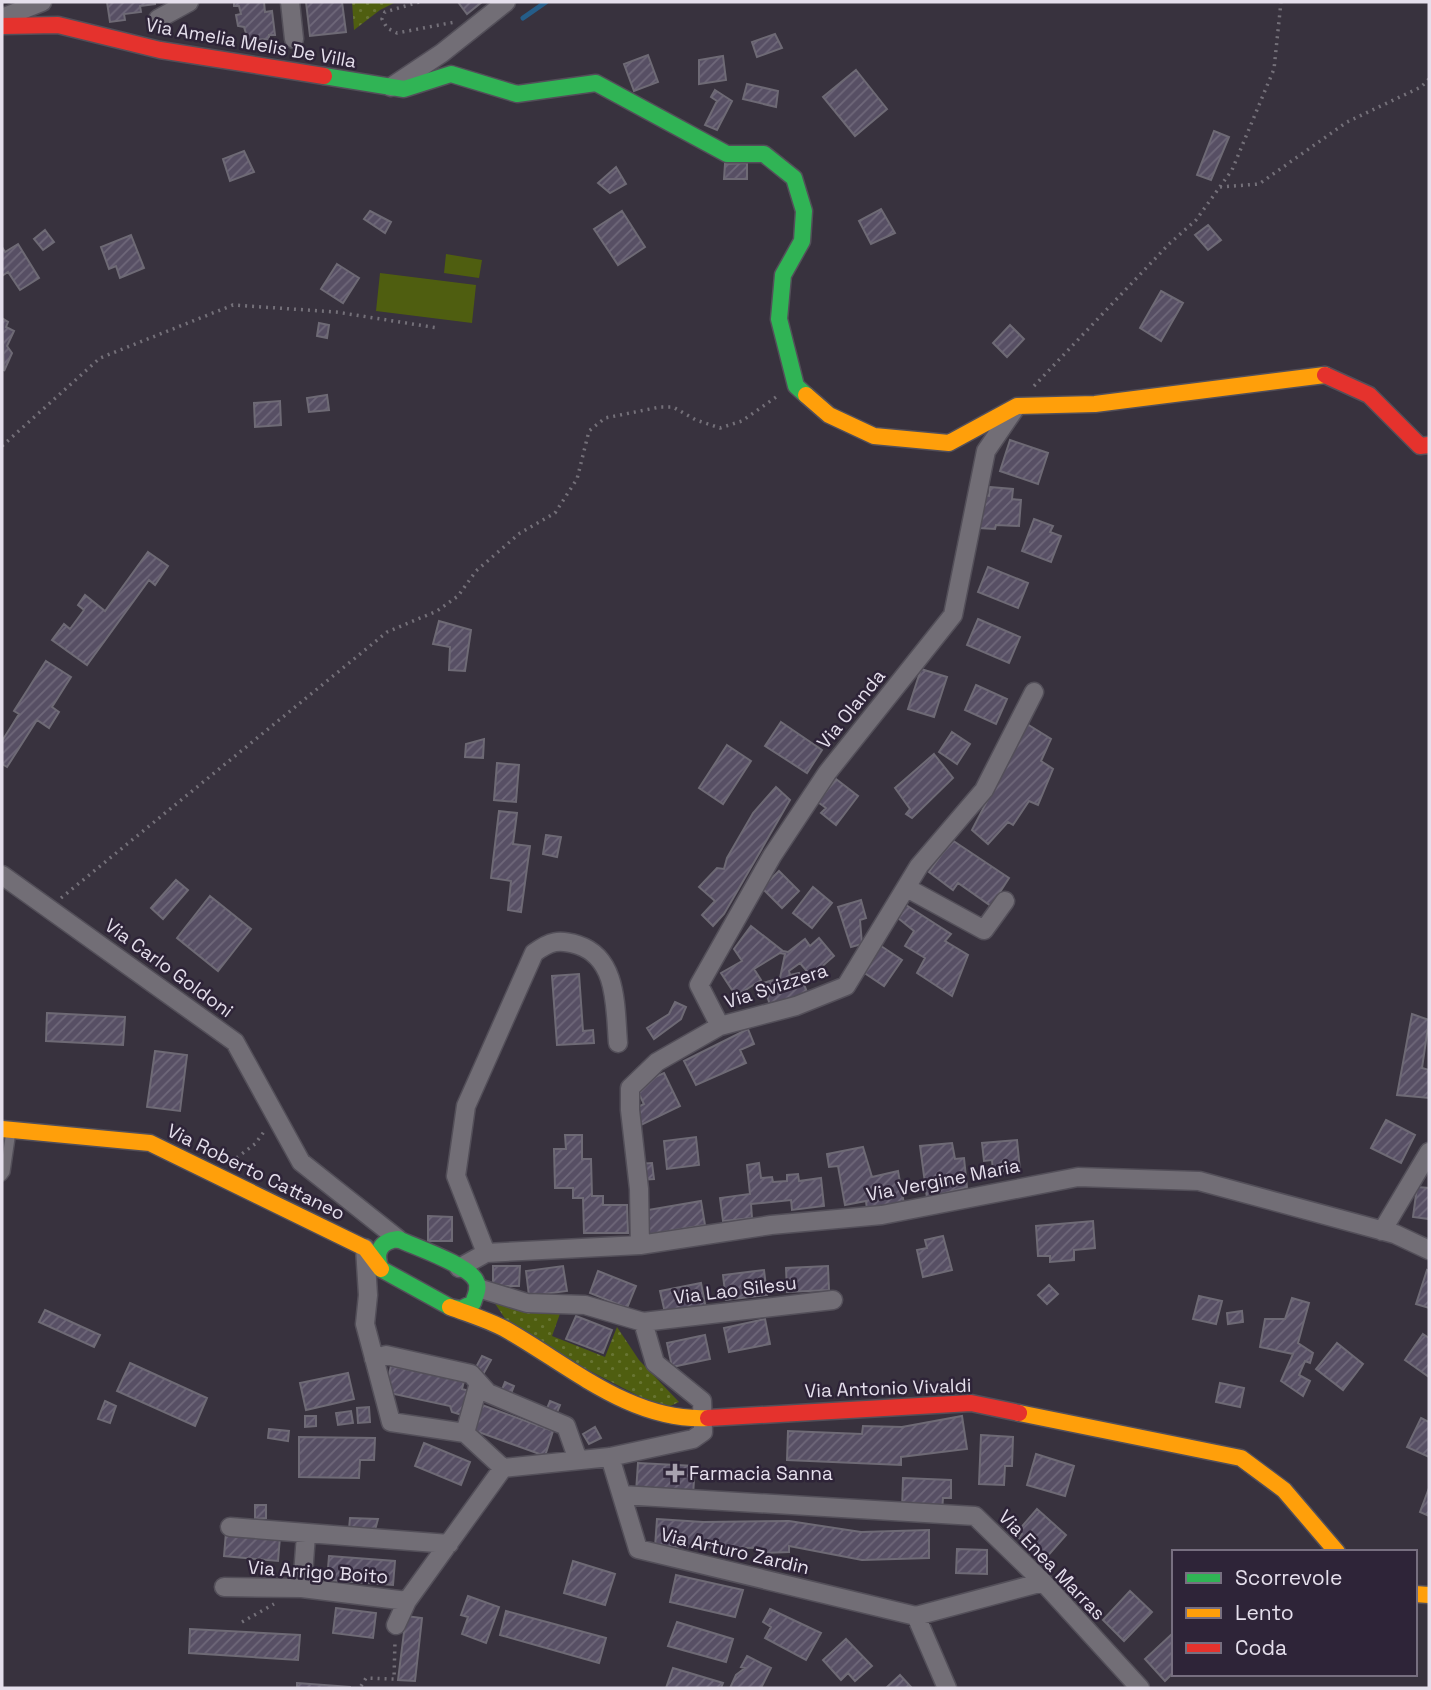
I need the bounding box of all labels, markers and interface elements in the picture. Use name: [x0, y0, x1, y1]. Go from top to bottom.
street label: Via Amelia Melis De Villa: [144, 12, 358, 74]
street label: Via Olanda: [811, 664, 891, 754]
street label: Via Carlo Goldoni: [100, 913, 238, 1023]
street label: Via Svizzera: [721, 958, 831, 1014]
street label: Via Roberto Cattaneo: [163, 1118, 349, 1226]
street label: Via Vergine Maria: [864, 1153, 1022, 1207]
street label: Via Lao Silesu: [672, 1270, 798, 1310]
street label: Via Antonio Vivaldi: [804, 1373, 972, 1403]
place label: Farmacia Sanna: [689, 1461, 833, 1486]
marker: Farmacia Sanna: [667, 1465, 683, 1481]
street label: Via Enea Marras: [993, 1505, 1111, 1625]
street label: Via Arturo Zardin: [658, 1522, 812, 1580]
legend: [1172, 1550, 1417, 1676]
street label: Via Arrigo Boito: [247, 1555, 389, 1589]
text: Scorrevole: [1235, 1564, 1342, 1591]
text: Lento: [1235, 1599, 1294, 1626]
text: Coda: [1235, 1634, 1287, 1661]

